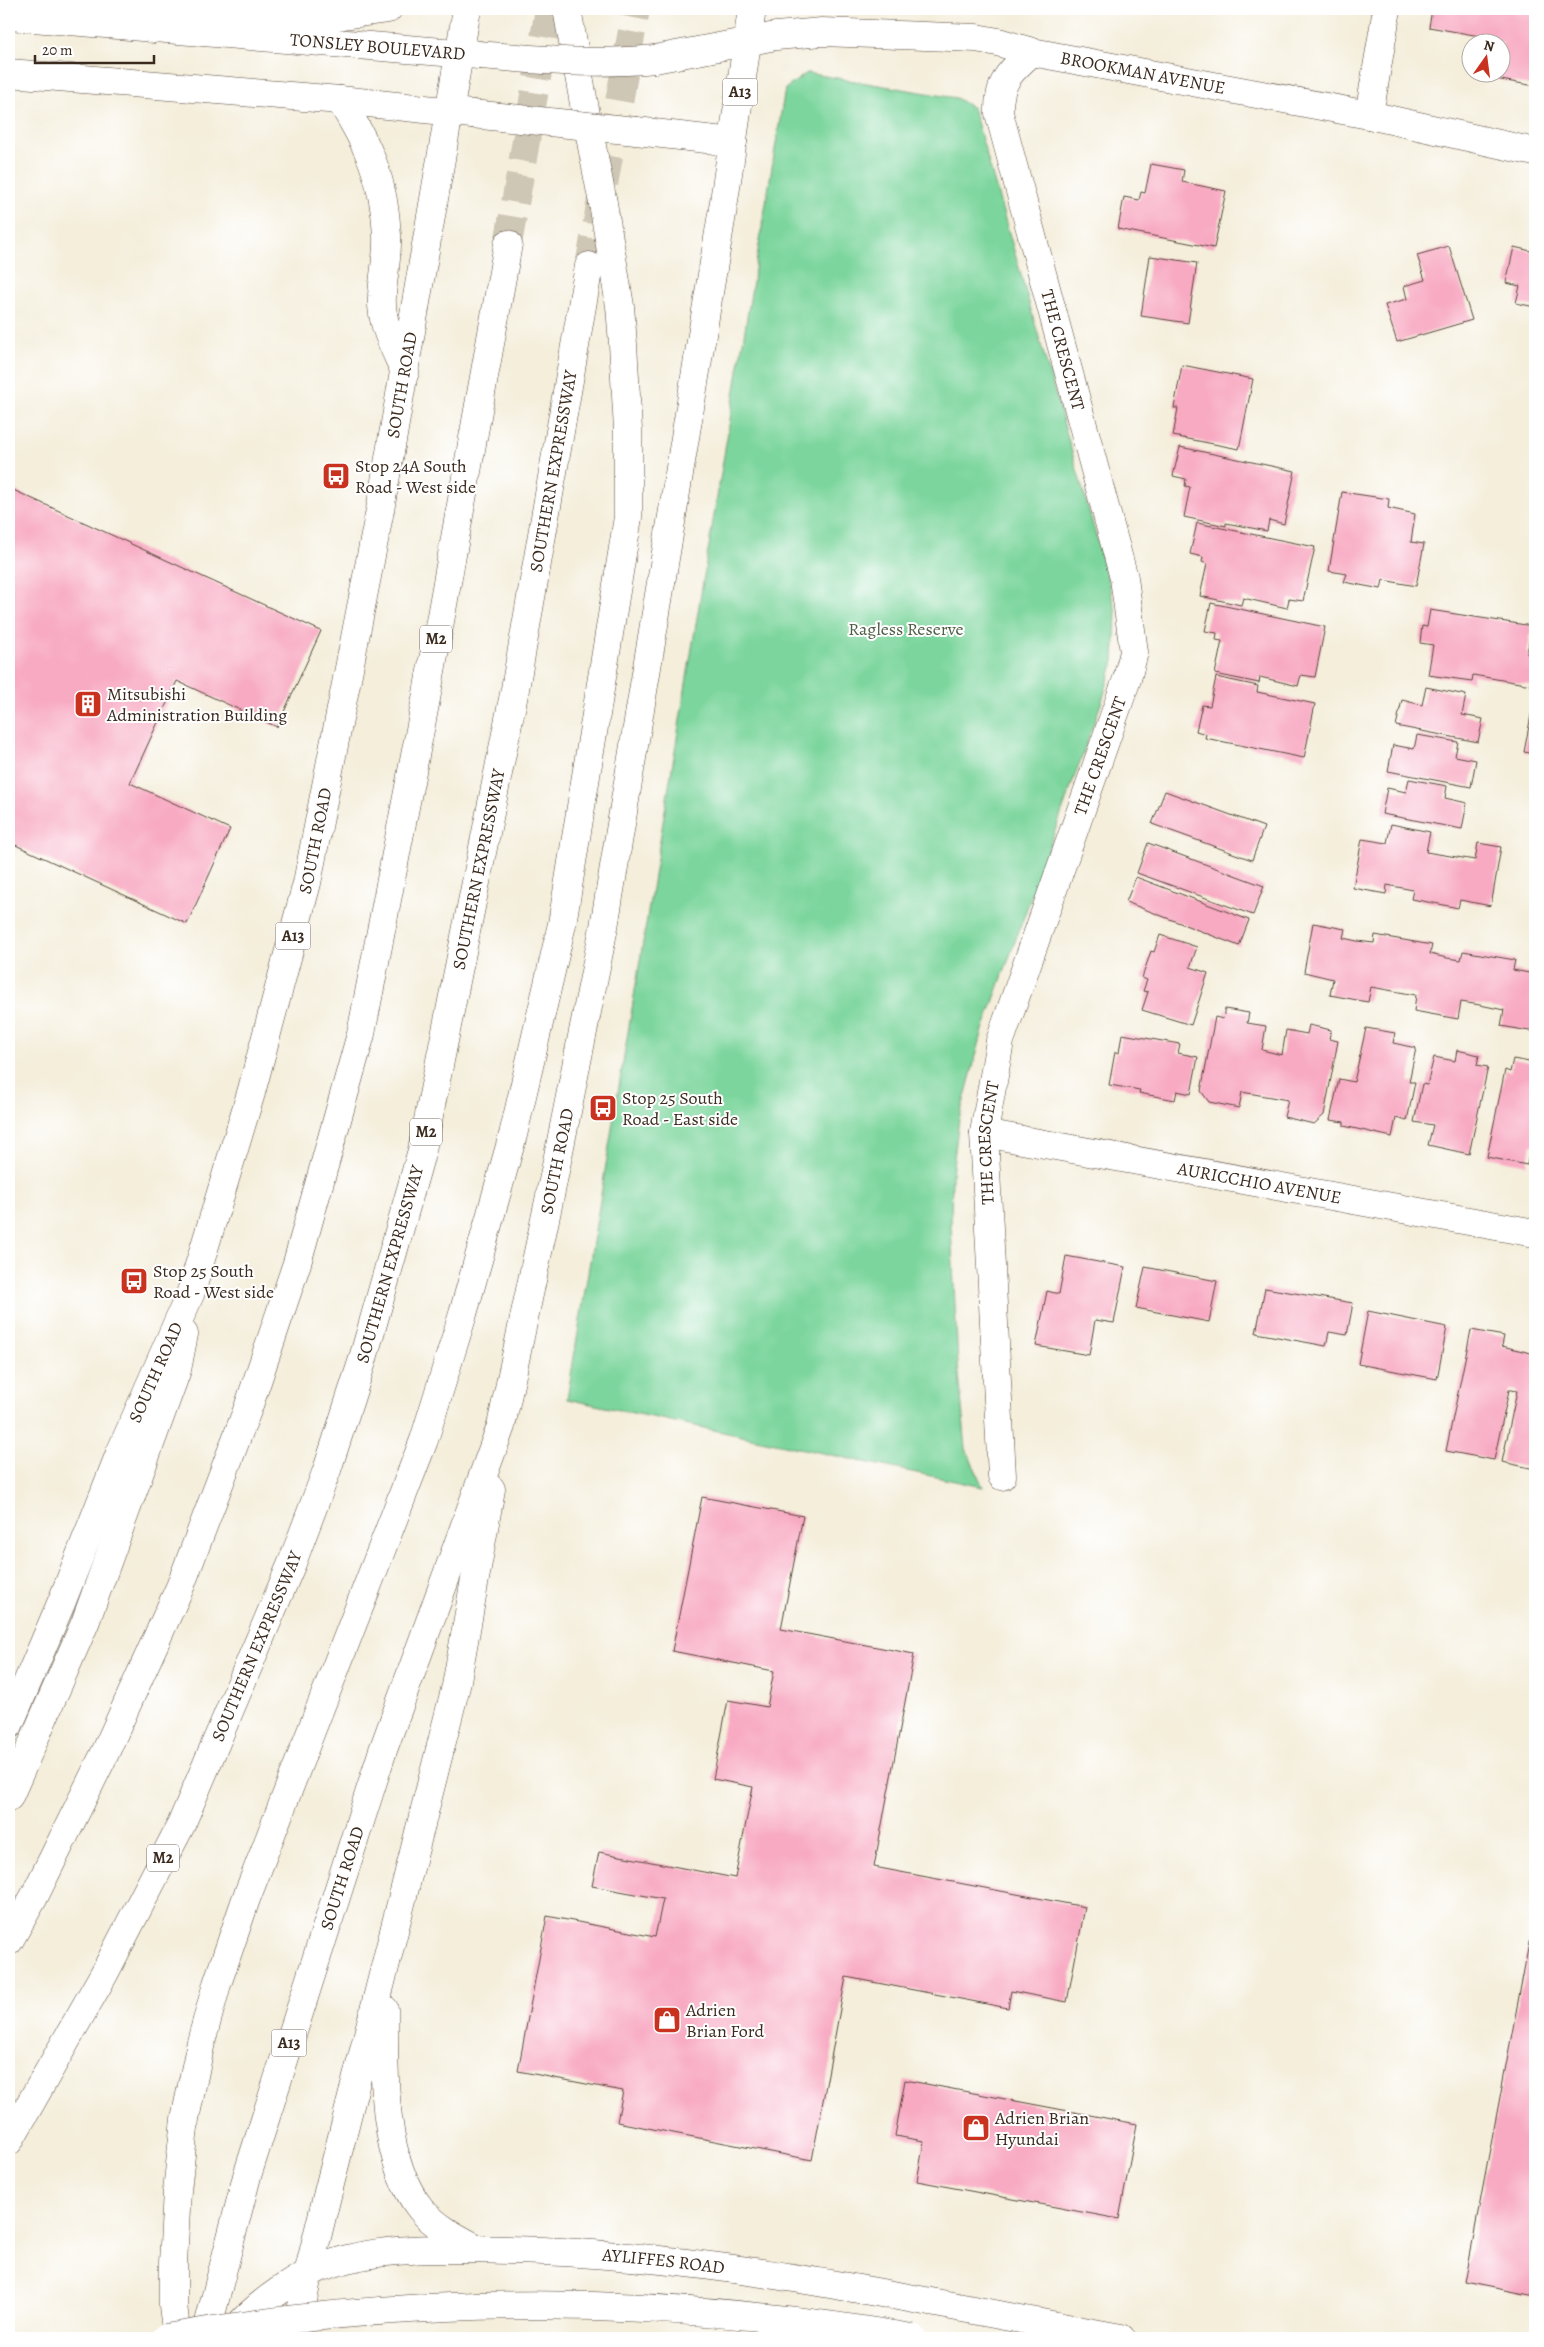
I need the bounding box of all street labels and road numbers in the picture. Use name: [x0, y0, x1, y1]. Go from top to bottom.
street label: TONSLEY BOULEVARD: [289, 27, 466, 66]
street label: BROOKMAN AVENUE: [1058, 46, 1227, 100]
road number: A13: [722, 78, 758, 105]
street label: THE CRESCENT: [1035, 287, 1091, 413]
street label: SOUTH ROAD: [381, 330, 423, 440]
street label: SOUTHERN EXPRESSWAY: [524, 367, 583, 574]
road number: M2: [420, 626, 452, 652]
street label: THE CRESCENT: [1068, 693, 1132, 819]
street label: SOUTHERN EXPRESSWAY: [447, 765, 511, 972]
street label: SOUTH ROAD: [293, 786, 337, 896]
road number: A13: [276, 922, 310, 949]
street label: THE CRESCENT: [972, 1079, 1005, 1205]
street label: SOUTH ROAD: [534, 1106, 579, 1216]
road number: M2: [410, 1118, 442, 1146]
street label: AURICCHIO AVENUE: [1175, 1156, 1343, 1210]
street label: SOUTHERN EXPRESSWAY: [350, 1161, 429, 1366]
street label: SOUTH ROAD: [123, 1318, 188, 1426]
street label: SOUTHERN EXPRESSWAY: [206, 1546, 308, 1745]
street label: SOUTH ROAD: [314, 1823, 370, 1933]
road number: M2: [147, 1845, 179, 1872]
road number: A13: [272, 2030, 306, 2056]
street label: AYLIFFES ROAD: [600, 2243, 726, 2280]

